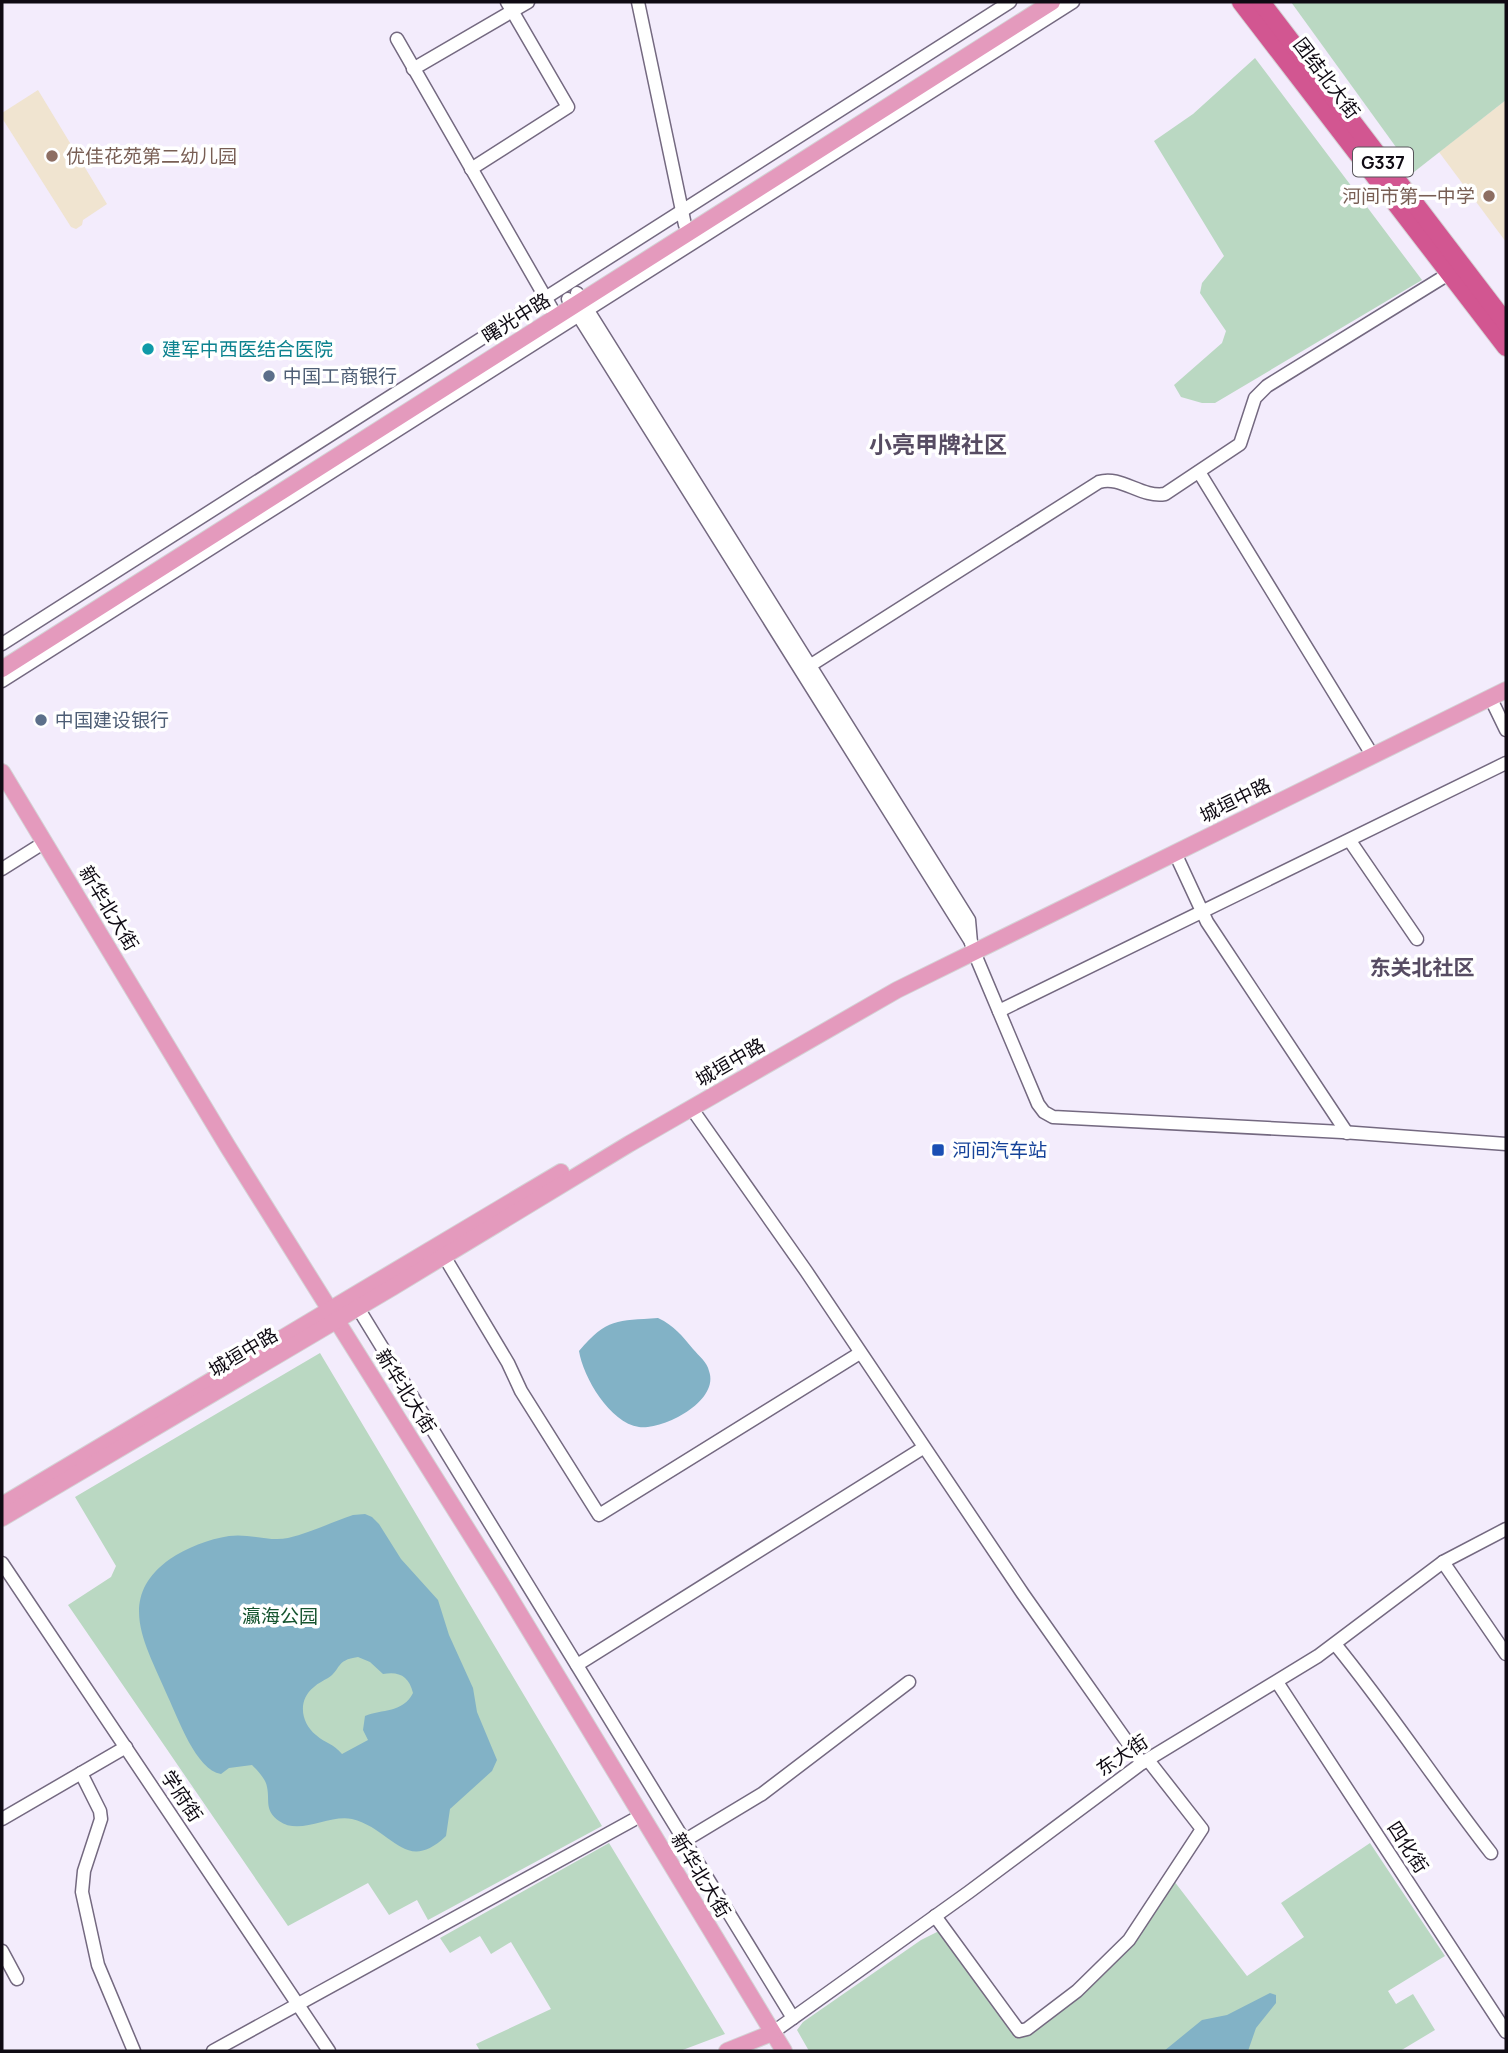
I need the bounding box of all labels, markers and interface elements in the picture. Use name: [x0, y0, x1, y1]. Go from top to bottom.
street label: 团结北大街: [1288, 32, 1366, 124]
place label: 优佳花苑第二幼儿园: [66, 143, 237, 169]
marker: 优佳花苑第二幼儿园: [44, 148, 60, 164]
road number: G337: [1353, 148, 1413, 176]
place label: 河间市第一中学: [1342, 183, 1475, 209]
marker: 河间市第一中学: [1481, 188, 1497, 204]
street label: 曙光中路: [477, 287, 555, 349]
place label: 建军中西医结合医院: [162, 336, 333, 362]
marker: 建军中西医结合医院: [140, 341, 156, 357]
place label: 中国工商银行: [283, 363, 397, 389]
marker: 中国工商银行: [261, 368, 277, 384]
district label: 小亮甲牌社区: [869, 428, 1007, 460]
place label: 中国建设银行: [55, 707, 169, 733]
marker: 中国建设银行: [33, 712, 49, 728]
street label: 城垣中路: [1195, 772, 1275, 828]
street label: 新华北大街: [73, 861, 145, 955]
district label: 东关北社区: [1370, 953, 1475, 981]
street label: 城垣中路: [691, 1032, 769, 1092]
place label: 河间汽车站: [952, 1137, 1047, 1163]
marker: 河间汽车站: [930, 1142, 946, 1158]
street label: 城垣中路: [204, 1321, 282, 1383]
street label: 新华北大街: [370, 1344, 442, 1438]
park label: 瀛海公园: [242, 1603, 318, 1629]
street label: 东大街: [1091, 1728, 1153, 1782]
street label: 学府街: [155, 1765, 209, 1827]
street label: 四化街: [1382, 1816, 1434, 1878]
street label: 新华北大街: [665, 1828, 737, 1922]

